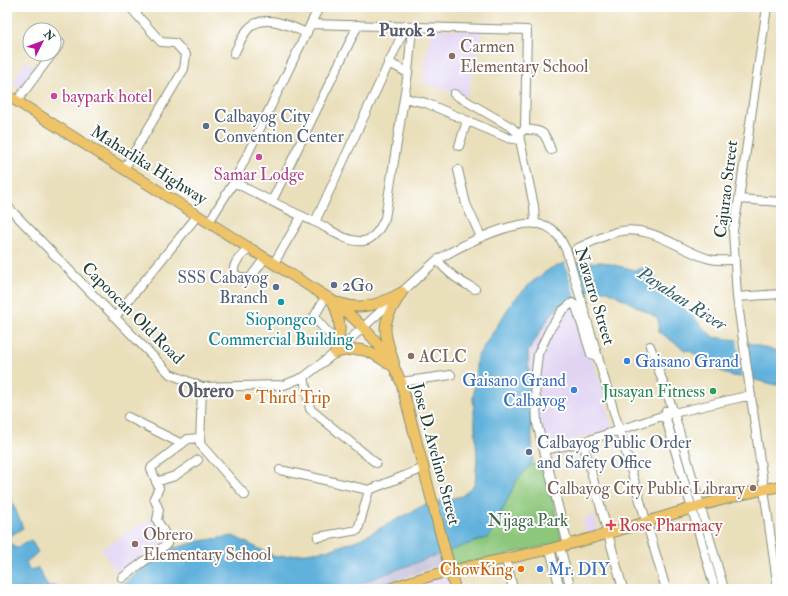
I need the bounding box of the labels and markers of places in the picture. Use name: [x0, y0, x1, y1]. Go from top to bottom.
place label: Carmen Elementary School: [460, 36, 589, 78]
marker: Carmen Elementary School: [447, 51, 457, 61]
place label: baypark hotel: [62, 86, 153, 108]
marker: baypark hotel: [49, 91, 59, 101]
place label: Calbayog City Convention Center: [214, 106, 344, 147]
marker: Calbayog City Convention Center: [201, 121, 211, 131]
marker: Samar Lodge: [254, 152, 264, 162]
place label: Samar Lodge: [214, 164, 304, 185]
place label: SSS Cabayog Branch: [178, 267, 269, 308]
place label: 2Go: [342, 275, 373, 296]
marker: 2Go: [329, 280, 339, 290]
marker: SSS Cabayog Branch: [271, 282, 281, 292]
marker: Siopongco Commercial Building: [276, 297, 286, 307]
place label: Siopongco Commercial Building: [208, 309, 354, 350]
place label: ACLC: [418, 346, 467, 367]
marker: ACLC: [406, 351, 416, 361]
place label: Gaisano Grand: [635, 351, 739, 372]
marker: Gaisano Grand: [622, 356, 632, 366]
place label: Gaisano Grand Calbayog: [462, 370, 567, 412]
place label: Jusayan Fitness: [601, 381, 705, 403]
marker: Gaisano Grand Calbayog: [569, 385, 579, 395]
marker: Jusayan Fitness: [708, 386, 718, 396]
place label: Third Trip: [256, 387, 331, 409]
marker: Third Trip: [243, 392, 253, 402]
place label: Calbayog Public Order and Safety Office: [537, 432, 692, 474]
marker: Calbayog Public Order and Safety Office: [524, 447, 534, 457]
place label: Calbayog City Public Library: [547, 478, 746, 500]
marker: Calbayog City Public Library: [748, 483, 758, 493]
place label: Rose Pharmacy: [619, 515, 723, 537]
marker: Rose Pharmacy: [606, 520, 616, 530]
place label: Obrero Elementary School: [143, 524, 272, 566]
marker: Obrero Elementary School: [130, 539, 140, 549]
place label: ChowKing: [440, 559, 514, 580]
place label: Mr. DIY: [548, 559, 610, 580]
marker: ChowKing: [516, 564, 526, 574]
marker: Mr. DIY: [535, 564, 545, 574]

